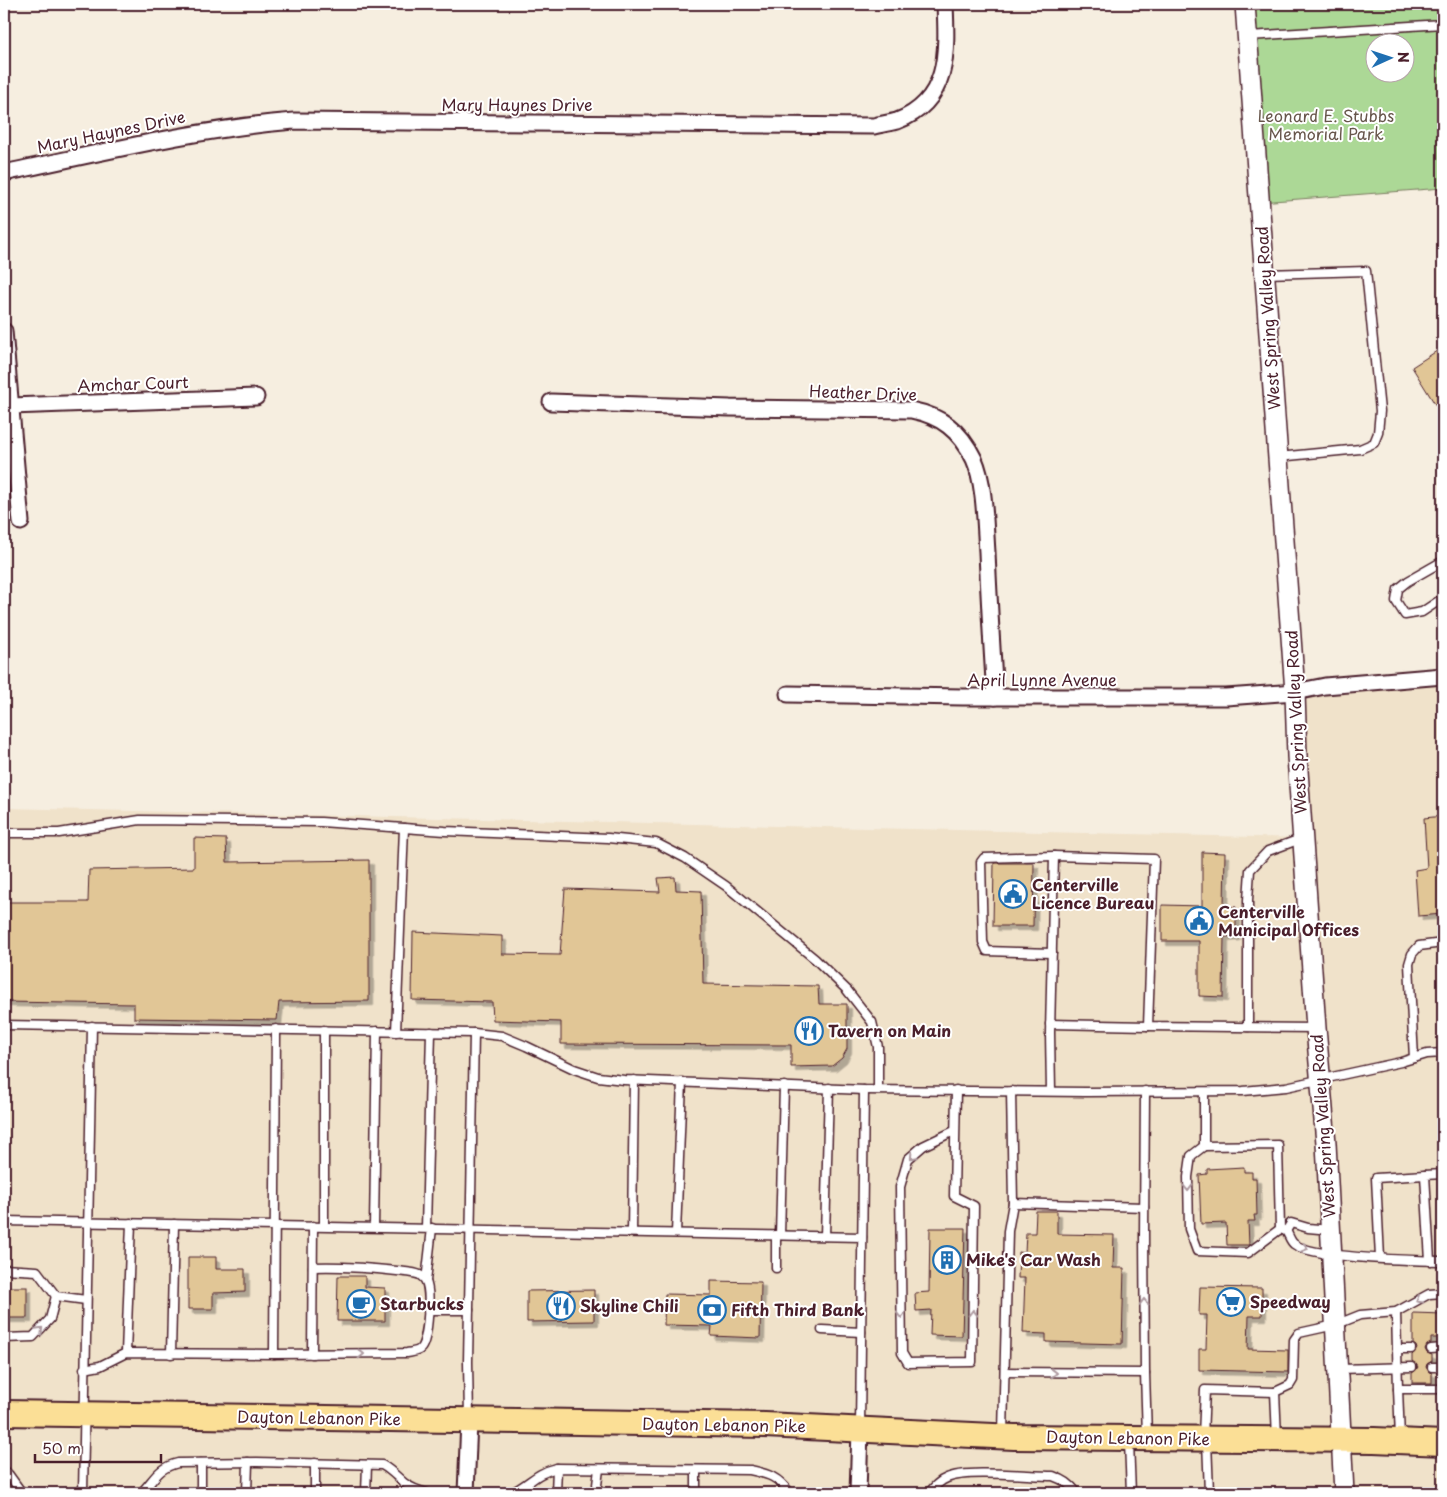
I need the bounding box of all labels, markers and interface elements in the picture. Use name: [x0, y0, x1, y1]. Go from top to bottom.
north arrow: [1364, 32, 1414, 82]
text: N: [1393, 51, 1414, 63]
street label: Mary Haynes Drive: [442, 92, 592, 116]
park label: Leonard E. Stubbs Memorial Park: [1258, 103, 1394, 145]
street label: Mary Haynes Drive: [34, 104, 187, 158]
street label: West Spring Valley Road: [1249, 225, 1285, 411]
street label: Amchar Court: [77, 369, 190, 397]
street label: Heather Drive: [809, 378, 917, 406]
street label: West Spring Valley Road: [1278, 629, 1312, 815]
street label: April Lynne Avenue: [967, 667, 1117, 691]
place label: Centerville Licence Bureau: [1032, 872, 1154, 914]
public building icon: Centerville Licence Bureau: [998, 879, 1028, 909]
place label: Centerville Municipal Offices: [1218, 899, 1359, 941]
public building icon: Centerville Municipal Offices: [1184, 906, 1214, 936]
restaurant icon: Tavern on Main: [794, 1016, 824, 1046]
place label: Tavern on Main: [828, 1018, 951, 1042]
street label: West Spring Valley Road: [1304, 1033, 1340, 1219]
one-way arrow: [910, 1150, 919, 1159]
one-way arrow: [1183, 1185, 1193, 1193]
one-way arrow: [1301, 1243, 1309, 1253]
building icon: Mike's Car Wash: [932, 1245, 962, 1275]
place label: Mike's Car Wash: [966, 1247, 1101, 1271]
supermarket icon: Speedway: [1216, 1287, 1246, 1317]
cafe icon: Starbucks: [346, 1289, 376, 1319]
place label: Speedway: [1250, 1289, 1331, 1313]
place label: Starbucks: [380, 1291, 464, 1315]
restaurant icon: Skyline Chili: [546, 1291, 576, 1321]
place label: Skyline Chili: [580, 1293, 679, 1317]
one-way arrow: [1415, 1293, 1424, 1303]
bank icon: Fifth Third Bank: [697, 1295, 727, 1325]
place label: Fifth Third Bank: [731, 1297, 865, 1321]
one-way arrow: [1139, 1298, 1150, 1306]
one-way arrow: [968, 1309, 978, 1316]
one-way arrow: [896, 1311, 907, 1319]
one-way arrow: [34, 1327, 43, 1336]
one-way arrow: [357, 1349, 365, 1359]
one-way arrow: [1050, 1368, 1058, 1378]
street label: Dayton Lebanon Pike: [237, 1404, 401, 1430]
street label: Dayton Lebanon Pike: [642, 1411, 806, 1437]
street label: Dayton Lebanon Pike: [1046, 1424, 1210, 1450]
scale bar: [35, 1432, 161, 1464]
text: 50 m: [42, 1436, 81, 1459]

